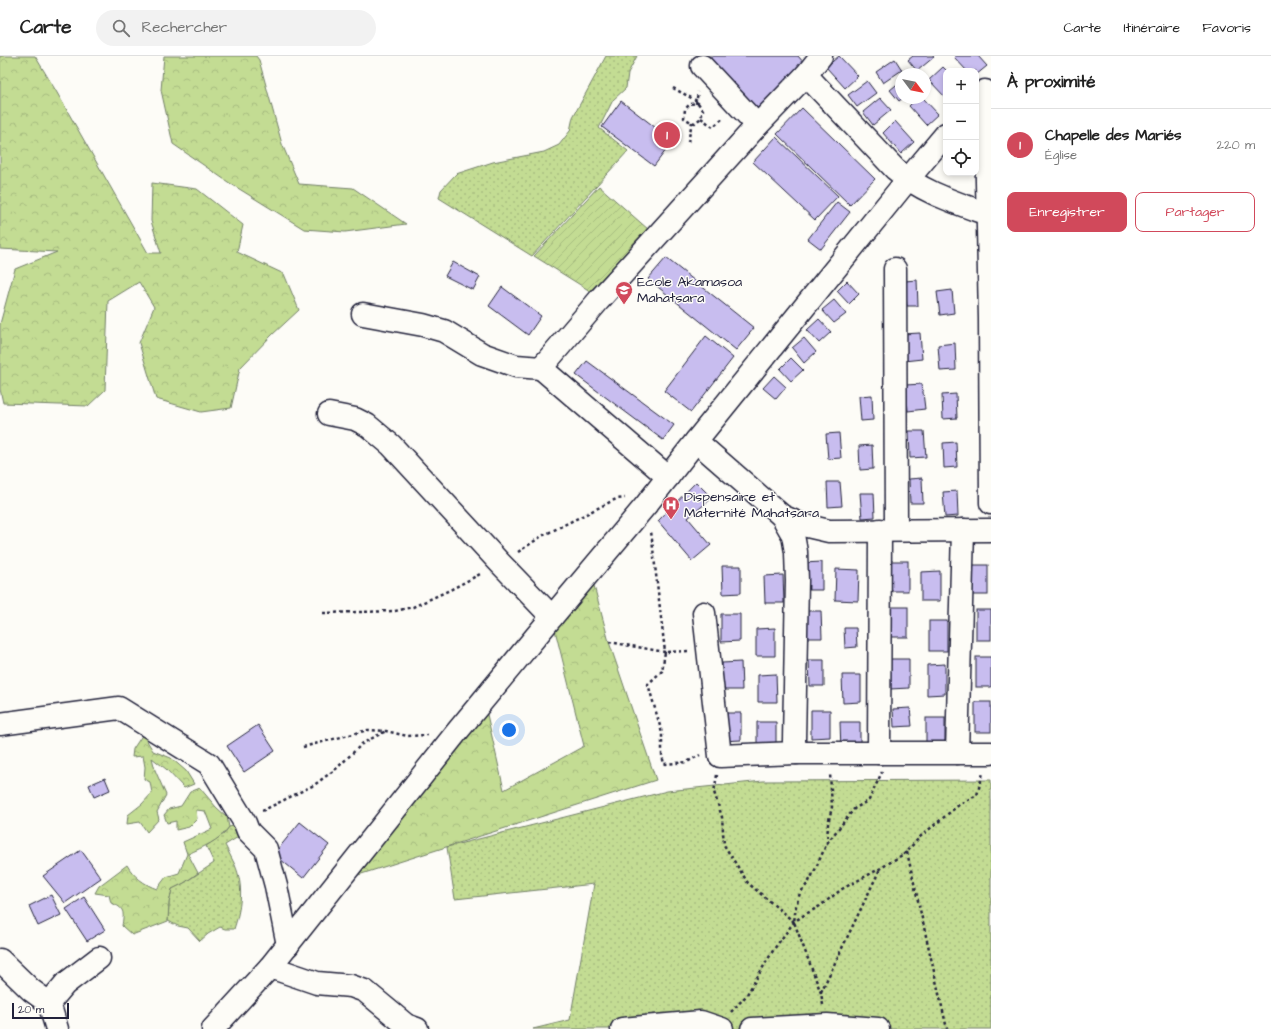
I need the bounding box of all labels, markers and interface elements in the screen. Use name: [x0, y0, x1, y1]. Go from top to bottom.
search box: [96, 10, 376, 46]
text: Carte: [20, 14, 72, 41]
icon: search: [110, 17, 132, 39]
text: Rechercher: [142, 17, 227, 38]
text: Carte: [1063, 18, 1101, 38]
text: Itinéraire: [1123, 18, 1180, 38]
text: Favoris: [1202, 18, 1251, 38]
north arrow: [895, 68, 931, 104]
map controls: [943, 68, 979, 176]
button: +: [943, 68, 979, 104]
text: À proximité: [1007, 70, 1096, 94]
button: −: [943, 104, 979, 140]
pin: 1: [654, 120, 680, 150]
text: Chapelle des Mariés: [1045, 125, 1182, 146]
text: 1: [1019, 136, 1021, 154]
text: 220 m: [1217, 136, 1255, 154]
button: locate: [943, 140, 979, 176]
text: Église: [1045, 146, 1077, 164]
button: Enregistrer: [1007, 192, 1127, 232]
button: Partager: [1135, 192, 1255, 232]
place label: Ecole Akamasoa Mahatsara: [637, 272, 742, 308]
school or university icon: Ecole Akamasoa Mahatsara: [614, 280, 634, 305]
place label: Dispensaire et Maternité Mahatsara: [684, 487, 819, 523]
hospital icon: Dispensaire et Maternité Mahatsara: [661, 495, 681, 520]
your location: [499, 720, 519, 740]
scale bar: [12, 1001, 69, 1020]
text: 20 m: [18, 1002, 44, 1017]

